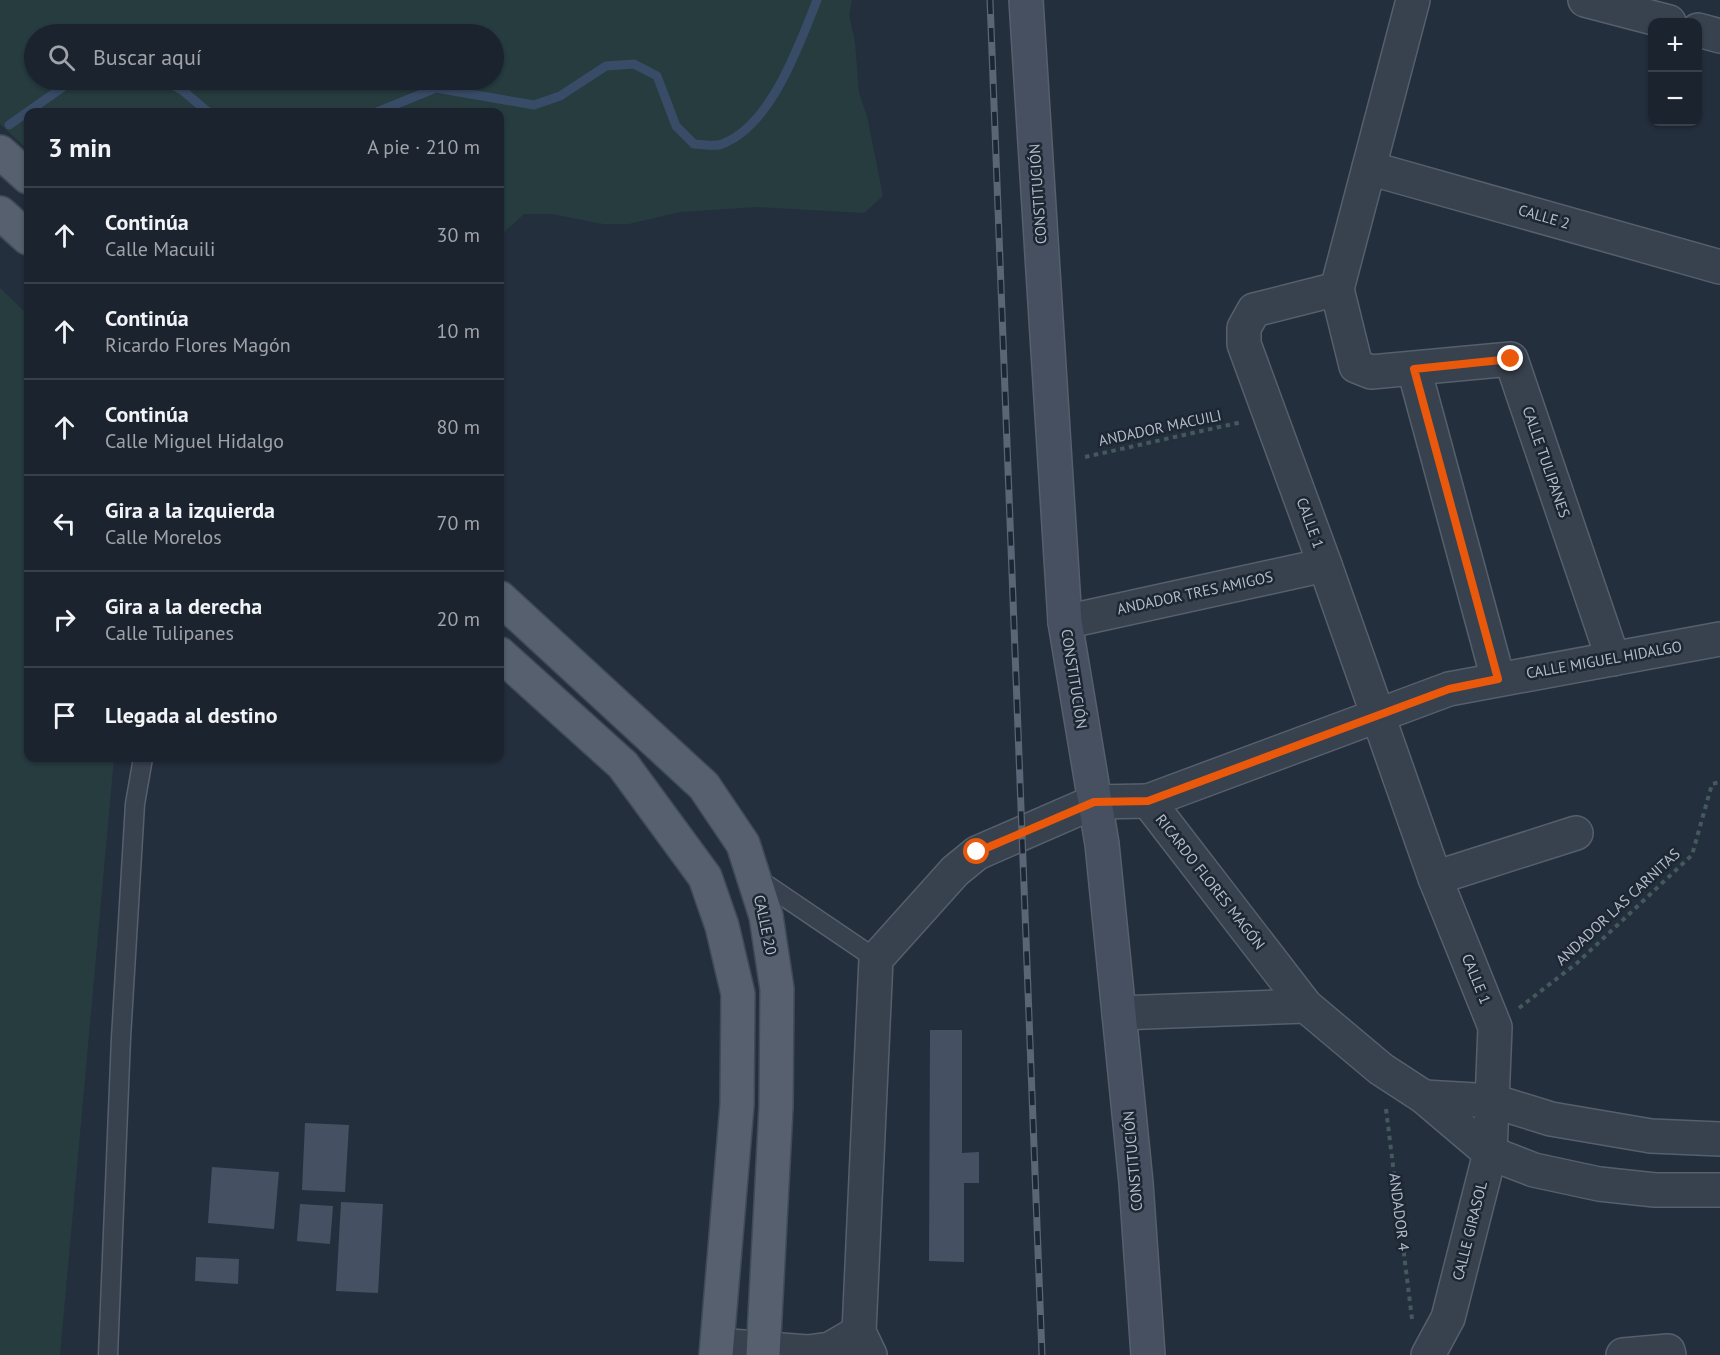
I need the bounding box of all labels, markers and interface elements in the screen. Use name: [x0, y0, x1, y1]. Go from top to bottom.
map controls: [1648, 18, 1702, 126]
button: +: [1648, 18, 1702, 72]
search box: [24, 24, 504, 90]
icon: search: [45, 41, 78, 74]
text: Buscar aquí: [93, 43, 202, 71]
button: −: [1648, 72, 1702, 126]
text: 3 min: [48, 131, 111, 164]
text: A pie · 210 m: [367, 134, 480, 160]
street label: CONSTITUCIÓN: [1025, 143, 1050, 245]
street label: CALLE 2: [1516, 200, 1572, 233]
text: Continúa: [105, 208, 189, 236]
icon: ahead: [48, 219, 81, 252]
text: 30 m: [437, 222, 480, 248]
text: Calle Macuili: [105, 236, 215, 262]
text: Continúa: [105, 304, 189, 332]
icon: ahead: [48, 315, 81, 348]
text: 10 m: [437, 318, 480, 344]
text: Ricardo Flores Magón: [105, 332, 291, 358]
route end: [1497, 345, 1523, 371]
text: Continúa: [105, 400, 189, 428]
street label: CALLE TULIPANES: [1519, 404, 1574, 520]
street label: ANDADOR MACUILI: [1097, 405, 1223, 450]
icon: ahead: [48, 411, 81, 444]
text: 80 m: [437, 414, 480, 440]
text: Calle Miguel Hidalgo: [105, 428, 284, 454]
street label: CALLE 1: [1293, 495, 1328, 551]
text: Gira a la izquierda: [105, 496, 275, 524]
icon: left: [48, 507, 81, 540]
text: 70 m: [437, 510, 480, 536]
text: Calle Morelos: [105, 524, 222, 550]
street label: ANDADOR TRES AMIGOS: [1115, 567, 1275, 618]
text: Gira a la derecha: [105, 592, 262, 620]
icon: right: [48, 603, 81, 636]
text: 20 m: [437, 606, 480, 632]
text: Calle Tulipanes: [105, 620, 234, 646]
street label: CONSTITUCIÓN: [1057, 628, 1092, 730]
street label: CALLE MIGUEL HIDALGO: [1525, 636, 1683, 683]
icon: arrive: [48, 699, 81, 732]
text: Llegada al destino: [105, 701, 278, 729]
street label: RICARDO FLORES MAGÓN: [1152, 810, 1269, 953]
route start: [963, 838, 989, 864]
street label: ANDADOR LAS CARNITAS: [1552, 844, 1684, 969]
street label: CALLE 20: [750, 893, 781, 957]
street label: CALLE 1: [1458, 951, 1495, 1007]
street label: CONSTITUCIÓN: [1119, 1110, 1146, 1212]
street label: ANDADOR 4: [1385, 1172, 1414, 1252]
street label: CALLE GIRASOL: [1448, 1179, 1491, 1282]

